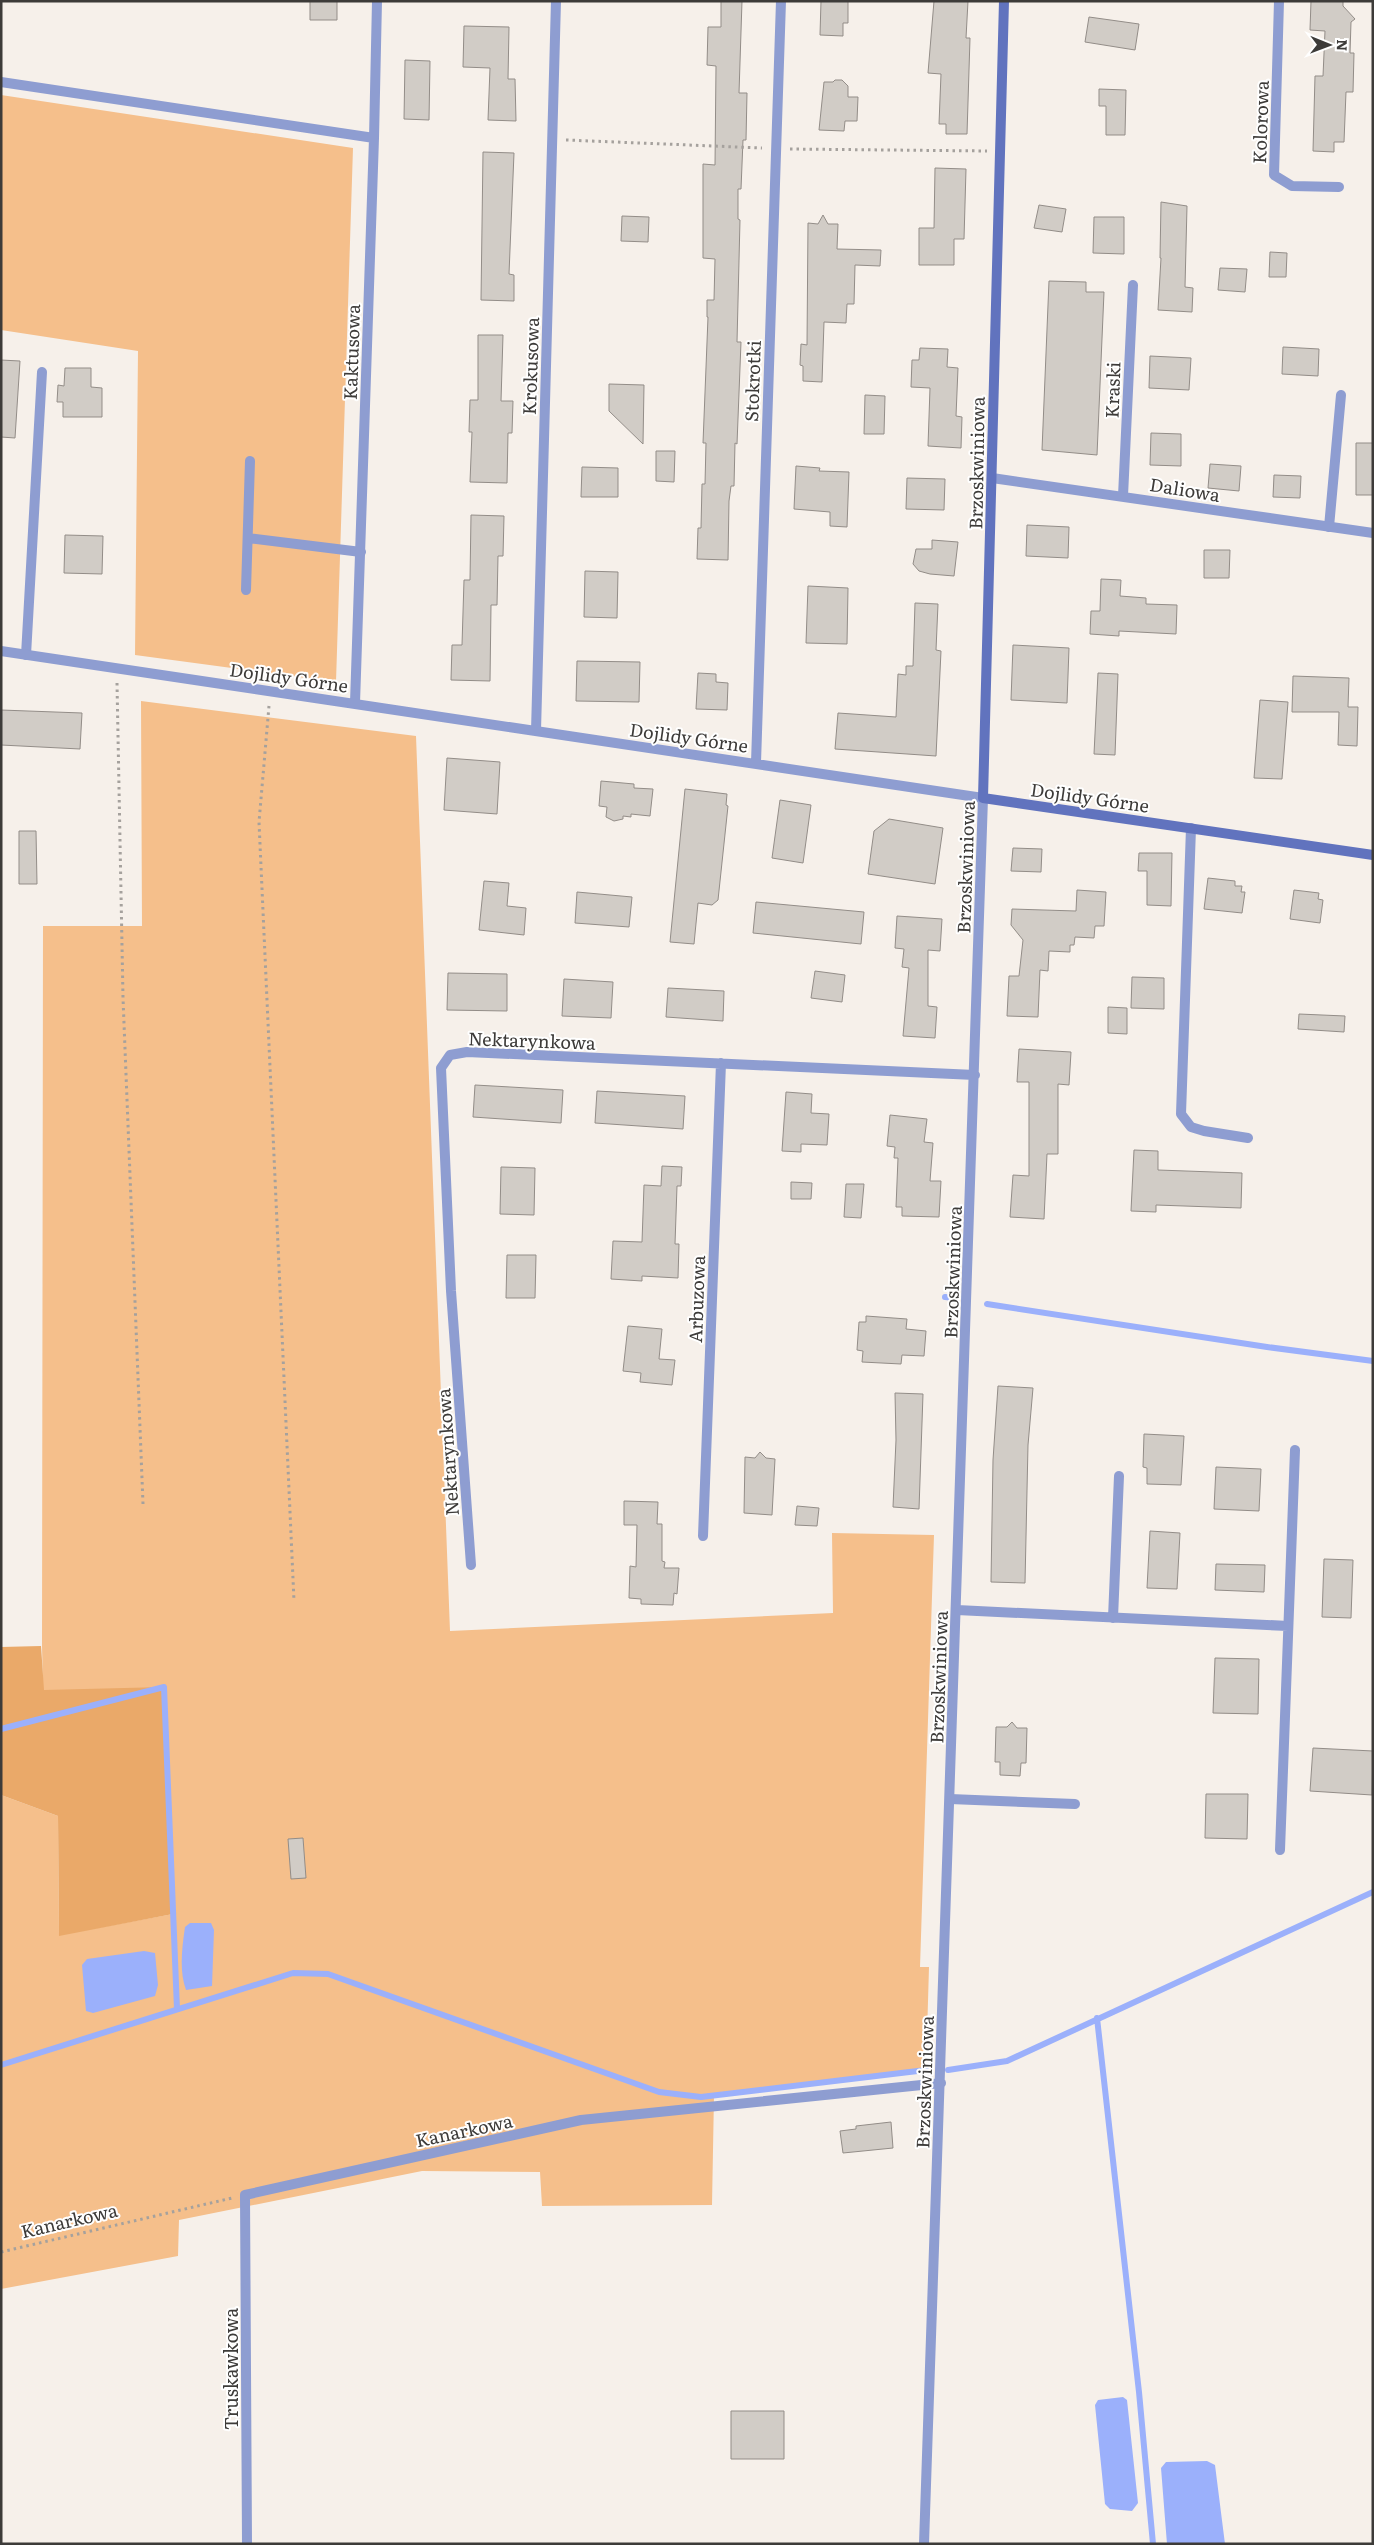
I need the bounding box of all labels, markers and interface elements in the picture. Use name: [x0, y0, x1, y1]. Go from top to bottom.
north arrow: [1304, 20, 1354, 70]
text: N: [1333, 39, 1353, 52]
street label: Kolorowa: [1245, 80, 1275, 164]
street label: Kaktusowa: [336, 303, 366, 400]
street label: Krokusowa: [515, 316, 545, 415]
street label: Stokrotki: [737, 340, 767, 422]
street label: Kraski: [1098, 361, 1126, 419]
street label: Brzoskwiniowa: [961, 396, 991, 530]
street label: Daliowa: [1148, 470, 1222, 508]
street label: Dojlidy Górne: [228, 655, 350, 699]
street label: Dojlidy Górne: [628, 715, 750, 759]
street label: Dojlidy Górne: [1029, 775, 1151, 819]
street label: Brzoskwiniowa: [949, 800, 981, 934]
street label: Nektarynkowa: [468, 1024, 597, 1056]
street label: Brzoskwiniowa: [936, 1205, 968, 1339]
street label: Arbuzowa: [681, 1255, 711, 1343]
street label: Nektarynkowa: [429, 1387, 465, 1517]
street label: Brzoskwiniowa: [922, 1610, 954, 1744]
street label: Brzoskwiniowa: [908, 2015, 940, 2149]
street label: Kanarkowa: [413, 2106, 515, 2153]
street label: Kanarkowa: [18, 2196, 120, 2244]
street label: Truskawkowa: [217, 2308, 244, 2430]

